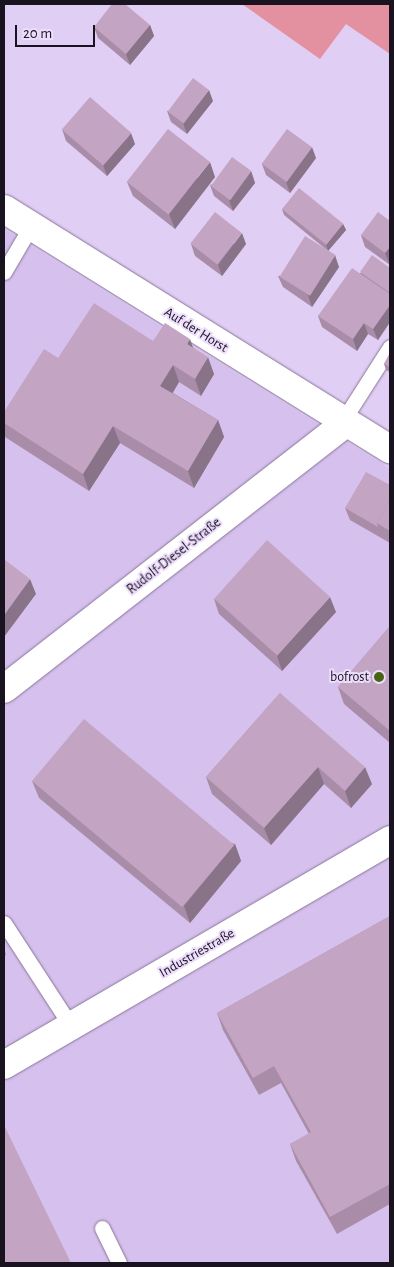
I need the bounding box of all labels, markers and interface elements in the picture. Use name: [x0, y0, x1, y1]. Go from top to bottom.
scale bar: [18, 15, 98, 47]
text: 20 m: [23, 26, 52, 41]
street label: Auf der Horst: [161, 304, 231, 356]
street label: Rudolf-Diesel-Straße: [124, 514, 224, 598]
place label: bofrost: [330, 669, 369, 685]
marker: bofrost: [373, 671, 385, 683]
street label: Industriestraße: [156, 925, 238, 981]

